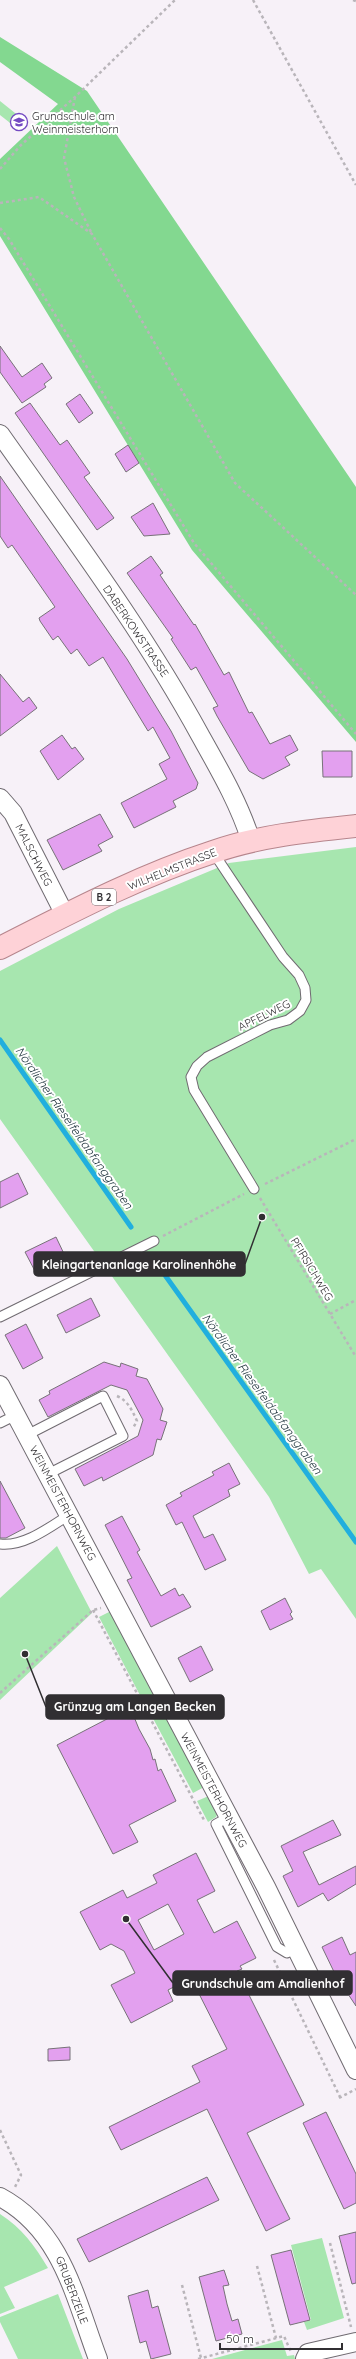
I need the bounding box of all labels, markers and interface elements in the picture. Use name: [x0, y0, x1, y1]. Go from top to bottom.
place label: Grundschule am Weinmeisterhorn: [32, 109, 119, 136]
school or university icon: Grundschule am Weinmeisterhorn: [9, 112, 29, 132]
street label: DABERKOWSTRASSE: [100, 582, 172, 680]
street label: MALSCHWEG: [12, 822, 56, 888]
street label: WILHELMSTRASSE: [126, 845, 218, 893]
road number: B 2: [92, 889, 116, 905]
street label: APFELWEG: [236, 996, 292, 1034]
water label: Nördlicher Rieselfeldabfanggraben: [12, 1044, 137, 1213]
street label: PFIRSICHWEG: [288, 1235, 336, 1303]
callout: Kleingartenanlage Karolinenhöhe: [34, 1252, 245, 1276]
text: Kleingartenanlage Karolinenhöhe: [42, 1257, 236, 1272]
water label: Nördlicher Rieselfeldabfanggraben: [199, 1311, 326, 1478]
street label: WEINMEISTERHORNWEG: [27, 1443, 99, 1563]
callout: Grünzug am Langen Becken: [46, 1695, 224, 1719]
text: Grünzug am Langen Becken: [54, 1699, 216, 1714]
street label: WEINMEISTERHORNWEG: [178, 1730, 250, 1850]
callout: Grundschule am Amalienhof: [173, 1971, 352, 1995]
text: Grundschule am Amalienhof: [181, 1976, 345, 1991]
street label: GRUBERZEILE: [53, 2254, 91, 2326]
scale bar: [220, 2325, 342, 2351]
text: 50 m: [226, 2331, 254, 2346]

